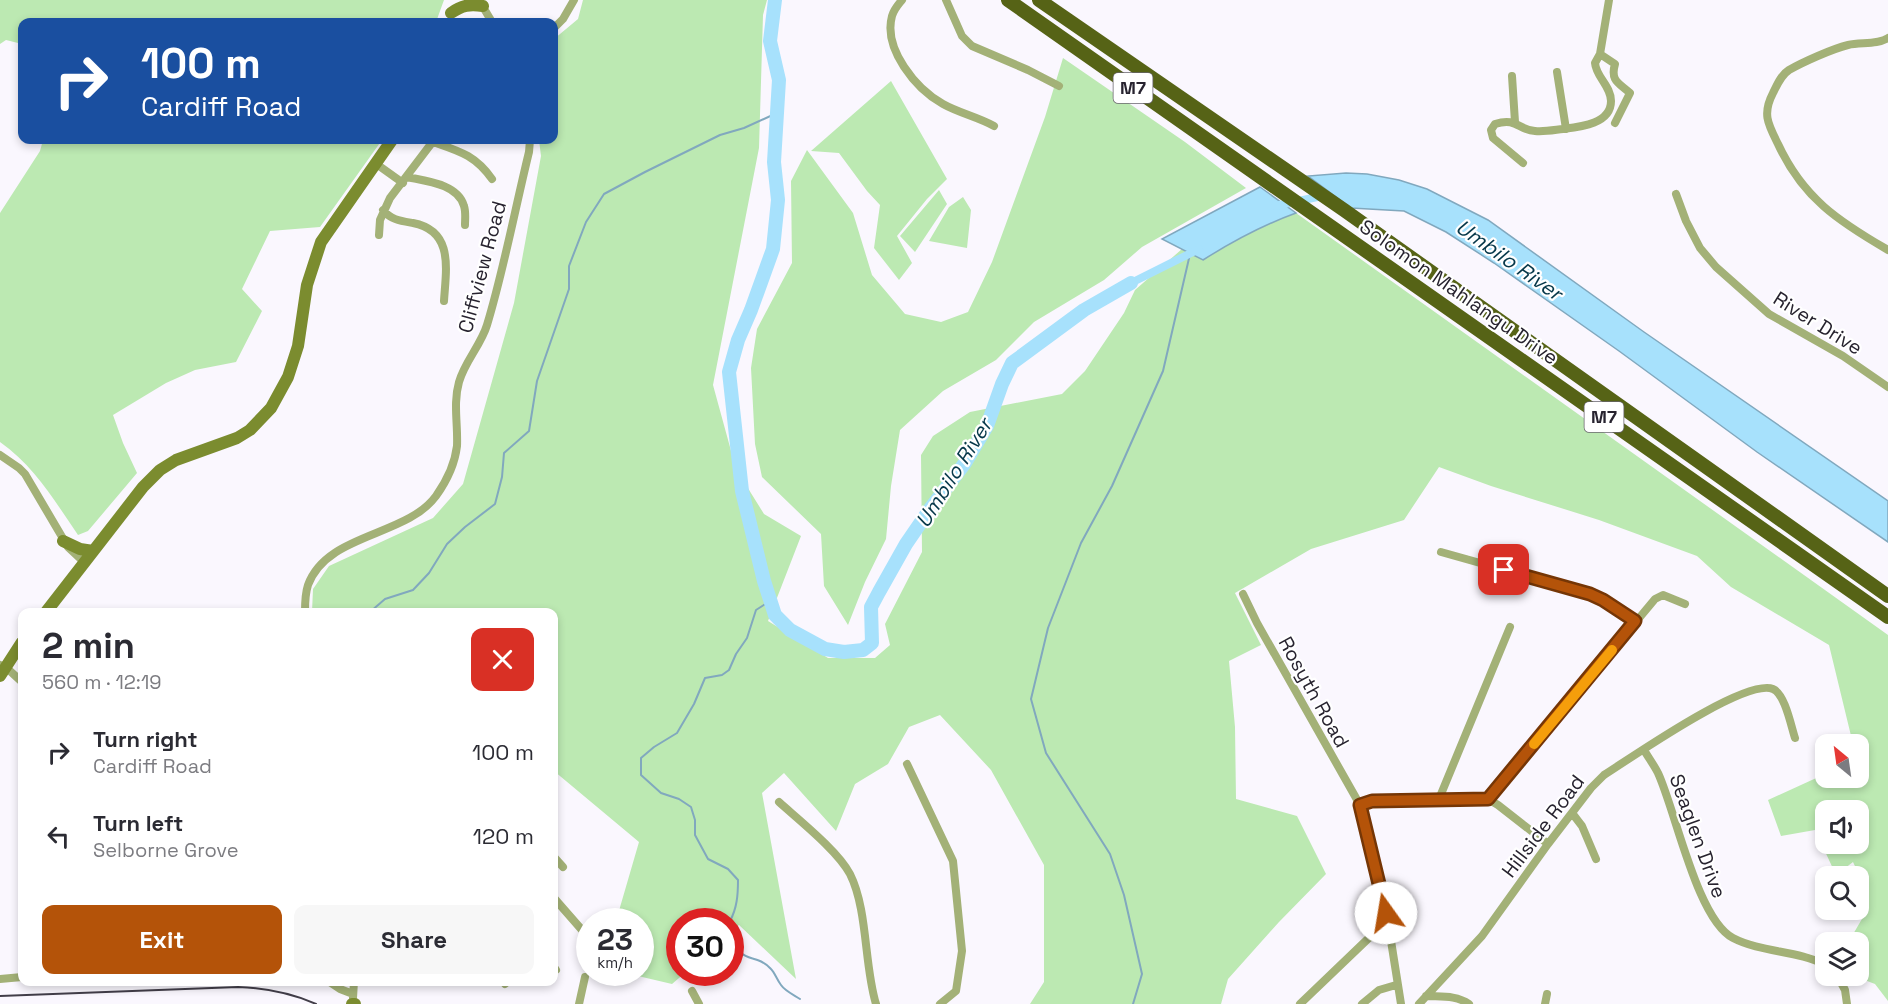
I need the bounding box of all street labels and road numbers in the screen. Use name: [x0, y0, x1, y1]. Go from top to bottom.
road number: M7: [1114, 73, 1152, 103]
street label: Cliffview Road: [452, 198, 512, 336]
street label: Solomon Mahlangu Drive: [1355, 213, 1563, 371]
street label: River Drive: [1769, 285, 1867, 361]
road number: M7: [1584, 402, 1624, 432]
street label: Rosyth Road: [1273, 632, 1355, 752]
street label: Hillside Road: [1496, 769, 1590, 883]
street label: Seaglen Drive: [1664, 770, 1732, 902]

